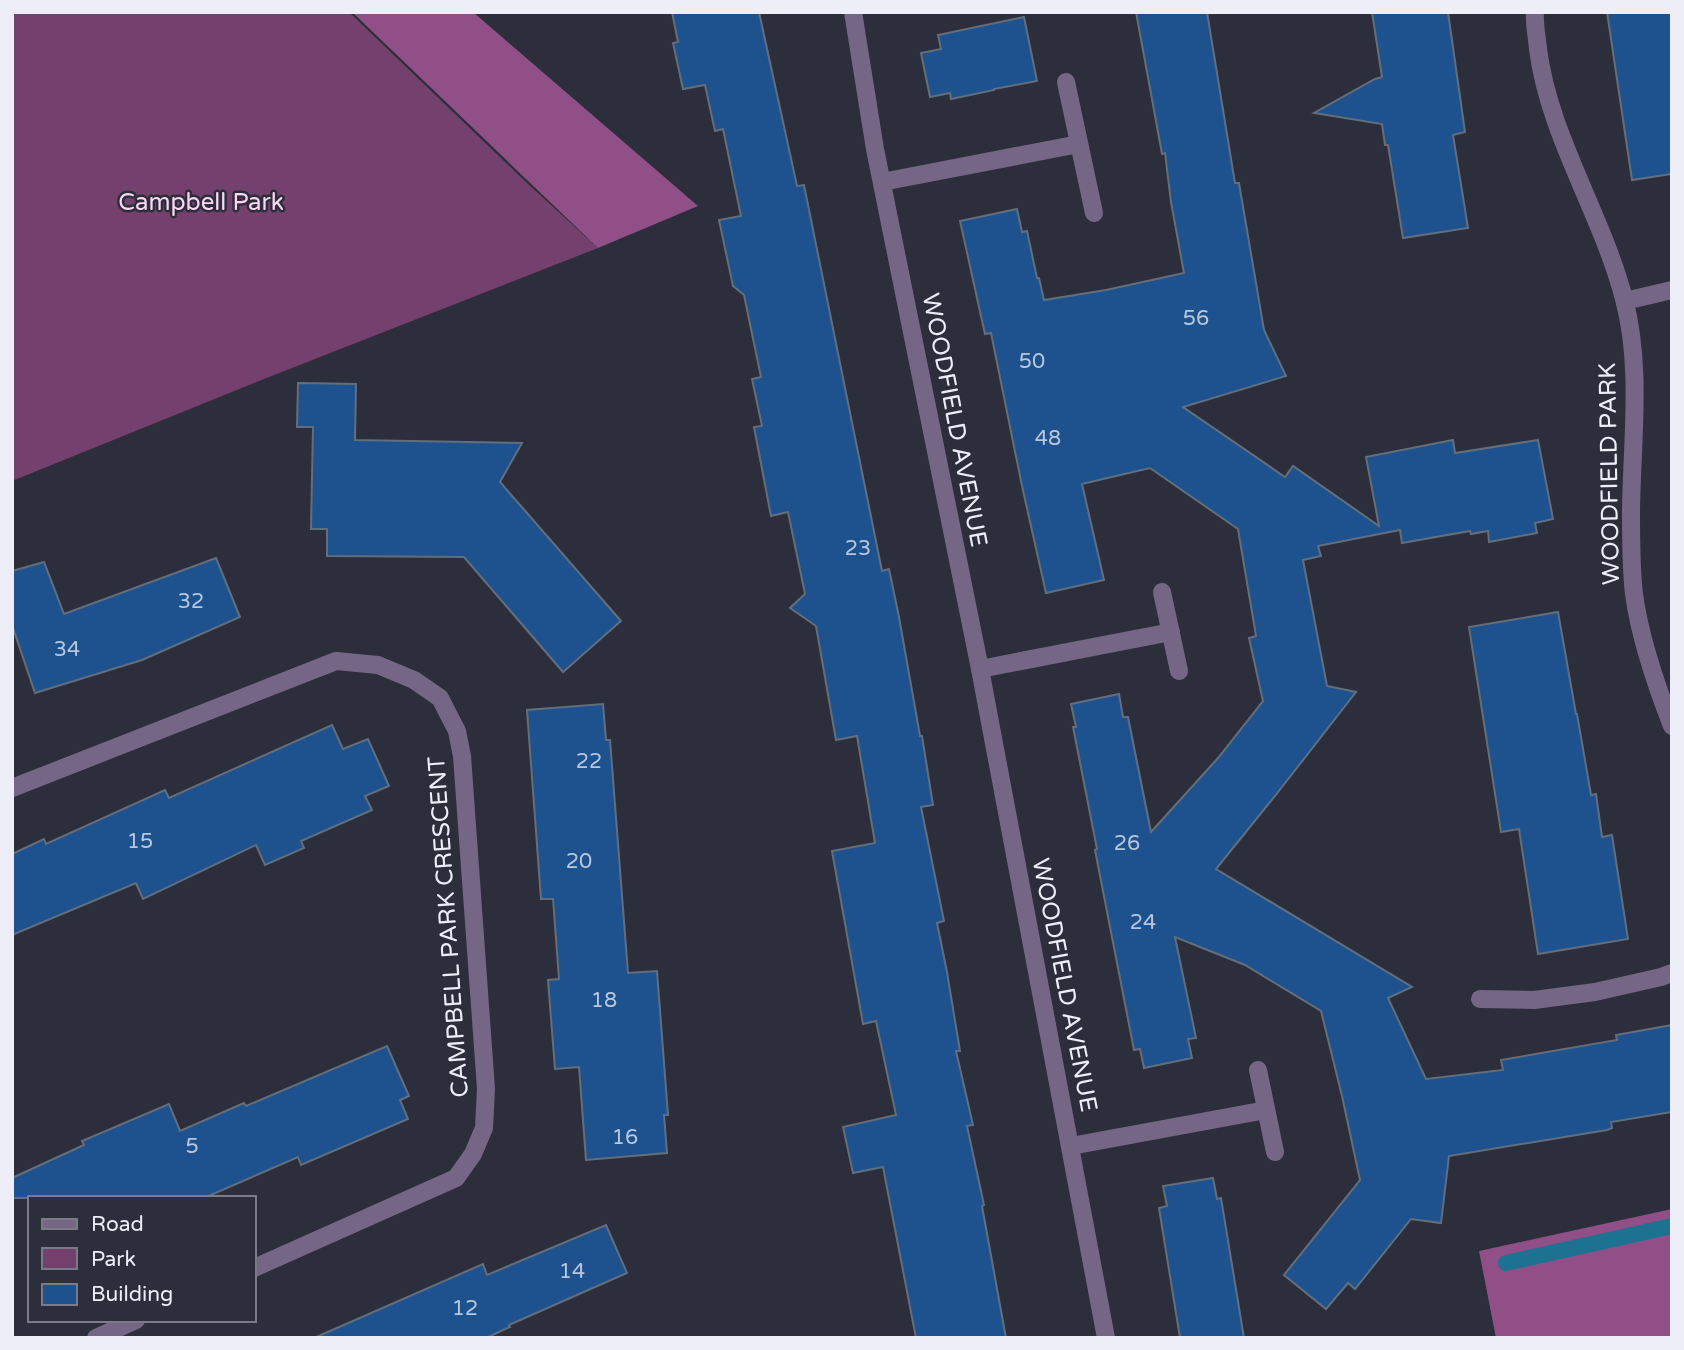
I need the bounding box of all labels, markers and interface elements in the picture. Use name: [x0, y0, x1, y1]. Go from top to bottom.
park label: Campbell Park: [118, 188, 284, 217]
street label: WOODFIELD AVENUE: [916, 291, 993, 549]
house number: 56: [1183, 306, 1209, 331]
house number: 50: [1019, 349, 1045, 374]
street label: WOODFIELD PARK: [1593, 363, 1626, 585]
house number: 48: [1035, 426, 1061, 451]
house number: 23: [845, 536, 871, 561]
house number: 32: [178, 589, 204, 614]
house number: 34: [54, 637, 80, 662]
house number: 22: [576, 749, 602, 774]
street label: CAMPBELL PARK CRESCENT: [422, 755, 475, 1098]
house number: 15: [127, 829, 153, 854]
house number: 26: [1114, 831, 1140, 856]
house number: 20: [566, 849, 592, 874]
street label: WOODFIELD AVENUE: [1026, 856, 1103, 1114]
house number: 24: [1130, 910, 1156, 935]
house number: 18: [591, 988, 617, 1013]
house number: 16: [612, 1125, 638, 1150]
house number: 5: [185, 1134, 199, 1159]
legend: [28, 1196, 256, 1322]
text: Road: [91, 1212, 144, 1237]
text: Park: [91, 1247, 136, 1272]
house number: 14: [559, 1259, 585, 1284]
text: Building: [91, 1282, 173, 1307]
house number: 12: [452, 1296, 478, 1321]

